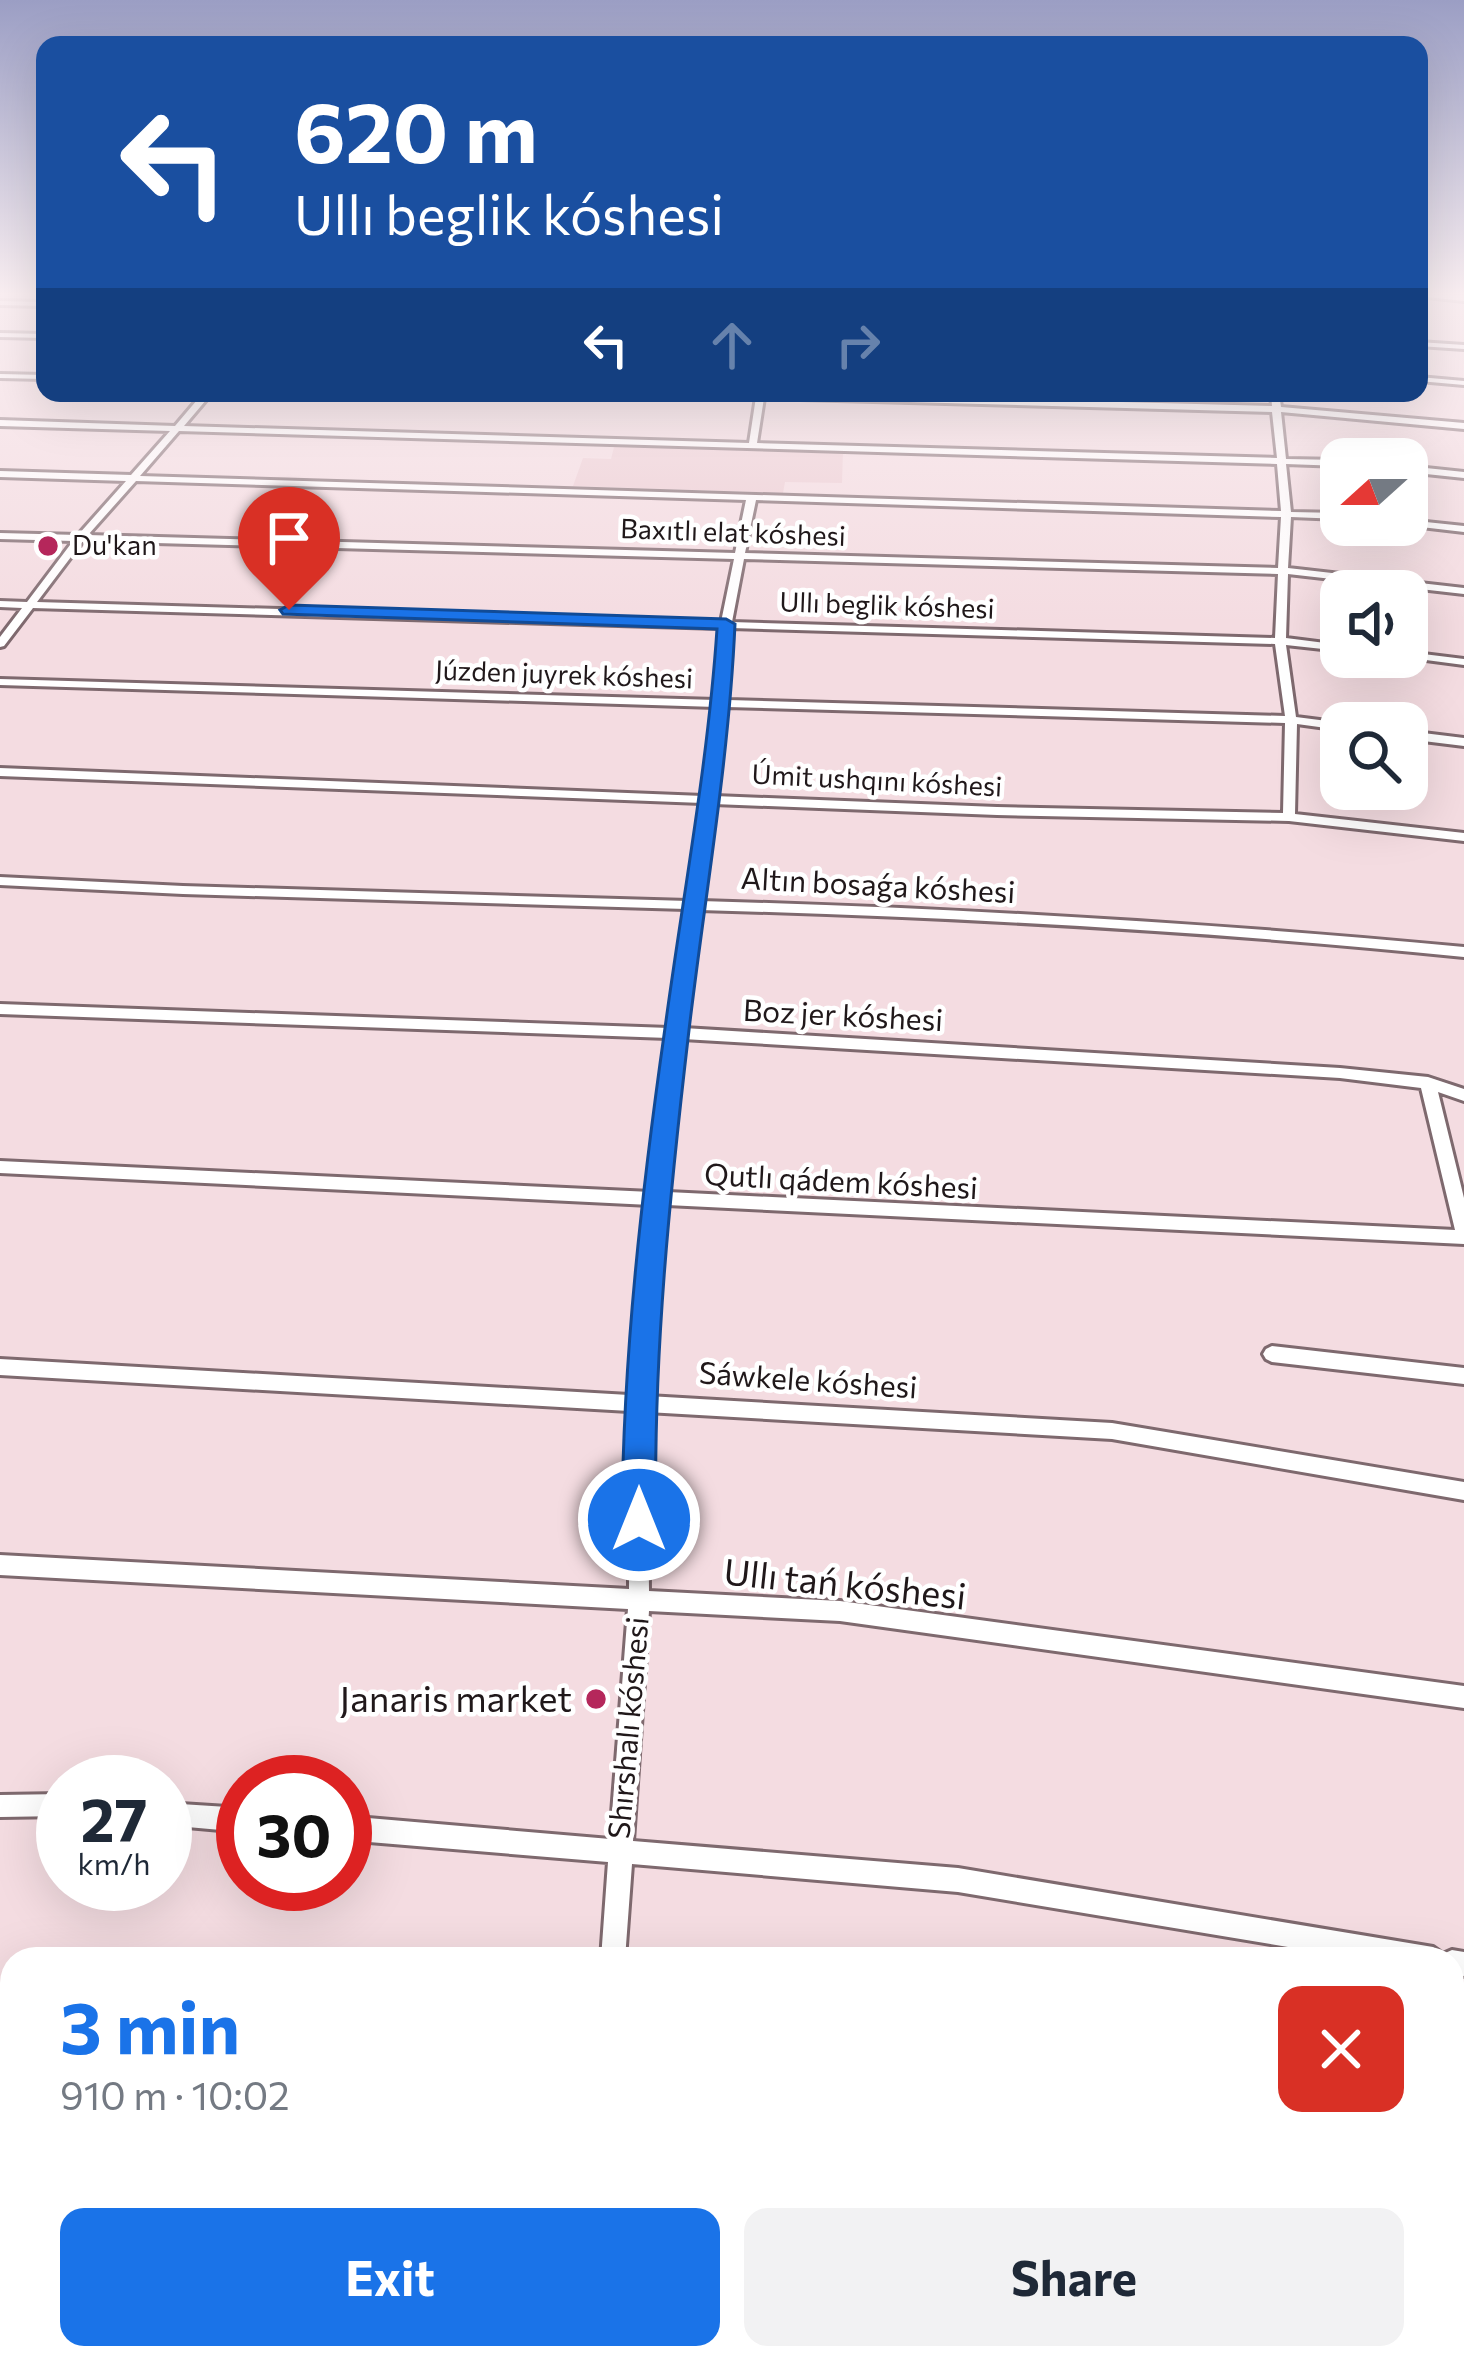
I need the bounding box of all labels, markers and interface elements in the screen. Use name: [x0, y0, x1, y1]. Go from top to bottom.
text: 620 m: [294, 78, 538, 180]
icon: left: [96, 84, 252, 240]
text: Ullı beglik kóshesi: [294, 180, 724, 246]
icon: left: [573, 312, 639, 378]
icon: ahead: [699, 312, 765, 378]
icon: right: [825, 312, 891, 378]
north arrow: [1320, 438, 1428, 546]
map controls: [1320, 438, 1428, 810]
pin: [238, 487, 340, 610]
icon: arrive: [256, 505, 322, 571]
street label: Baxıtlı elat kóshesi: [620, 511, 846, 552]
place label: Du'kan: [72, 528, 157, 561]
marker: Du'kan: [35, 533, 61, 559]
button: sound: [1320, 570, 1428, 678]
street label: Ullı beglik kóshesi: [779, 584, 995, 625]
street label: Júzden juyrek kóshesi: [434, 653, 694, 694]
button: search: [1320, 702, 1428, 810]
street label: Úmit ushqını kóshesi: [751, 756, 1003, 803]
street label: Altın bosaǵa kóshesi: [740, 858, 1016, 909]
street label: Boz jer kóshesi: [742, 990, 944, 1037]
street label: Qutlı qádem kóshesi: [703, 1154, 979, 1205]
street label: Sáwkele kóshesi: [698, 1352, 919, 1405]
position arrow: [576, 1457, 702, 1583]
street label: Ullı tań kóshesi: [722, 1547, 969, 1617]
street label: Shırshalı kóshesi: [598, 1615, 655, 1840]
place label: Janaris market: [340, 1675, 572, 1719]
marker: Janaris market: [583, 1686, 609, 1712]
speed limit sign: 30: [216, 1755, 372, 1911]
text: 27: [81, 1781, 147, 1854]
text: km/h: [78, 1844, 150, 1881]
text: 3 min: [60, 1981, 240, 2069]
button: close: [1278, 1986, 1404, 2112]
text: 910 m · 10:02: [60, 2070, 290, 2118]
button: Exit: [60, 2208, 720, 2346]
button: Share: [744, 2208, 1404, 2346]

